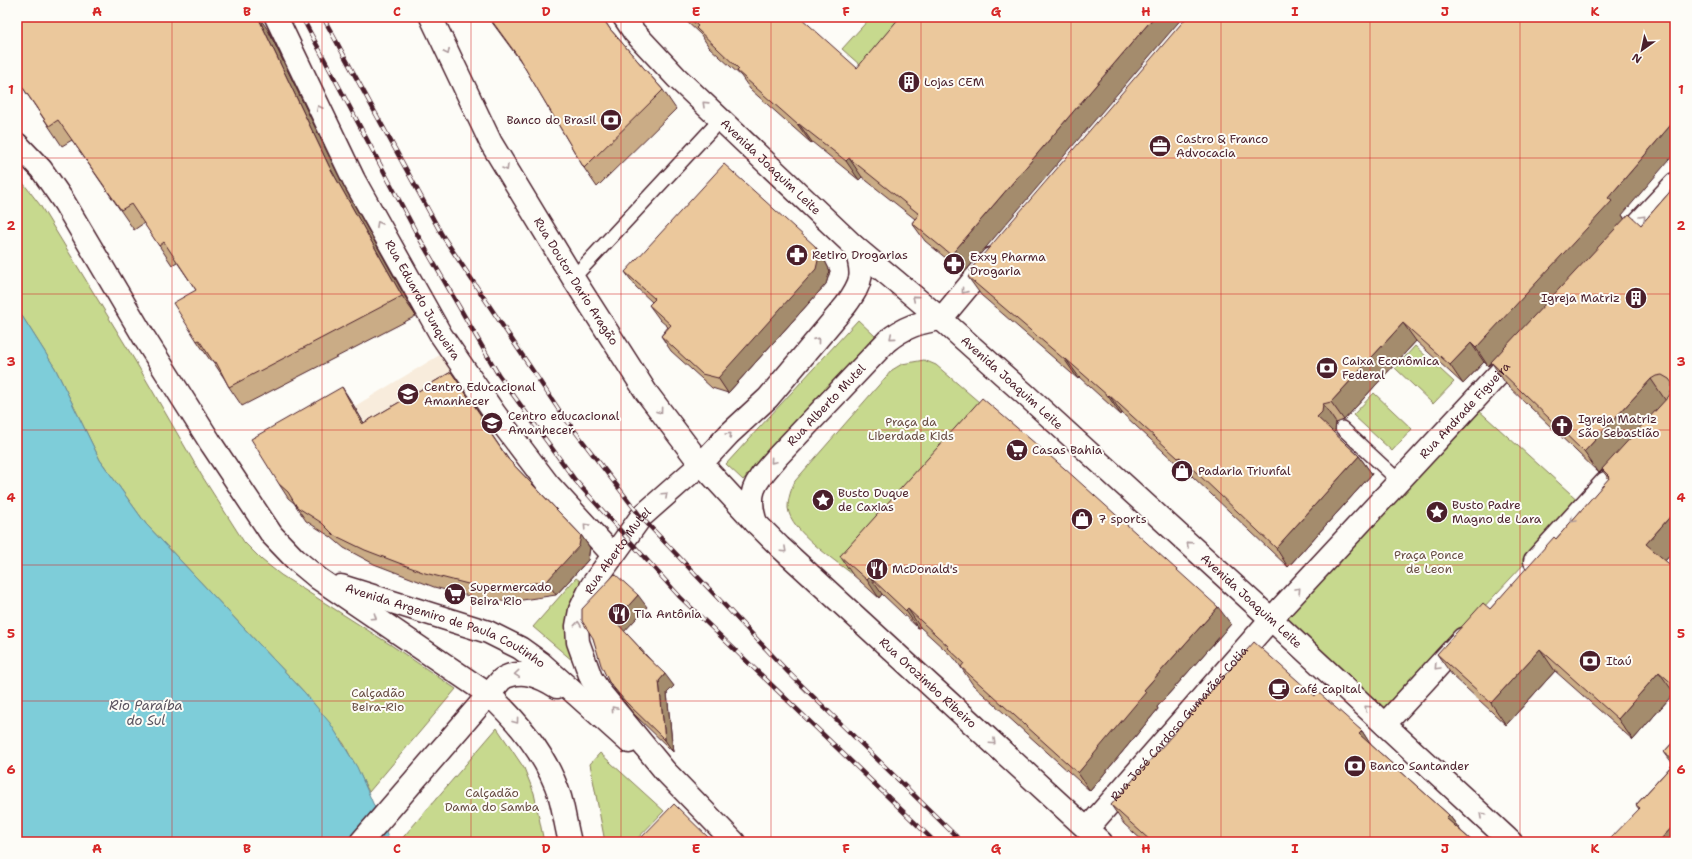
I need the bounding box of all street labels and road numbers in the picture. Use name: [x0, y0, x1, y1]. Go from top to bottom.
street label: Avenida Joaquim Leite: [717, 115, 824, 218]
street label: Rua Doutor Dario Aragão: [530, 215, 622, 348]
street label: Rua Eduardo Junqueira: [381, 237, 464, 364]
street label: Avenida Joaquim Leite: [957, 333, 1067, 433]
street label: Rua Andrade Figueira: [1416, 358, 1514, 462]
street label: Rua Alberto Mutel: [784, 360, 869, 450]
street label: Rua Aberto Mutel: [581, 504, 655, 597]
street label: Avenida Joaquim Leite: [1197, 550, 1306, 652]
street label: Avenida Argemiro de Paula Coutinho: [343, 580, 549, 672]
street label: Rua Orozimbo Ribeiro: [876, 634, 980, 732]
street label: Rua José Cardoso Gumarães Cotia: [1107, 642, 1252, 805]

